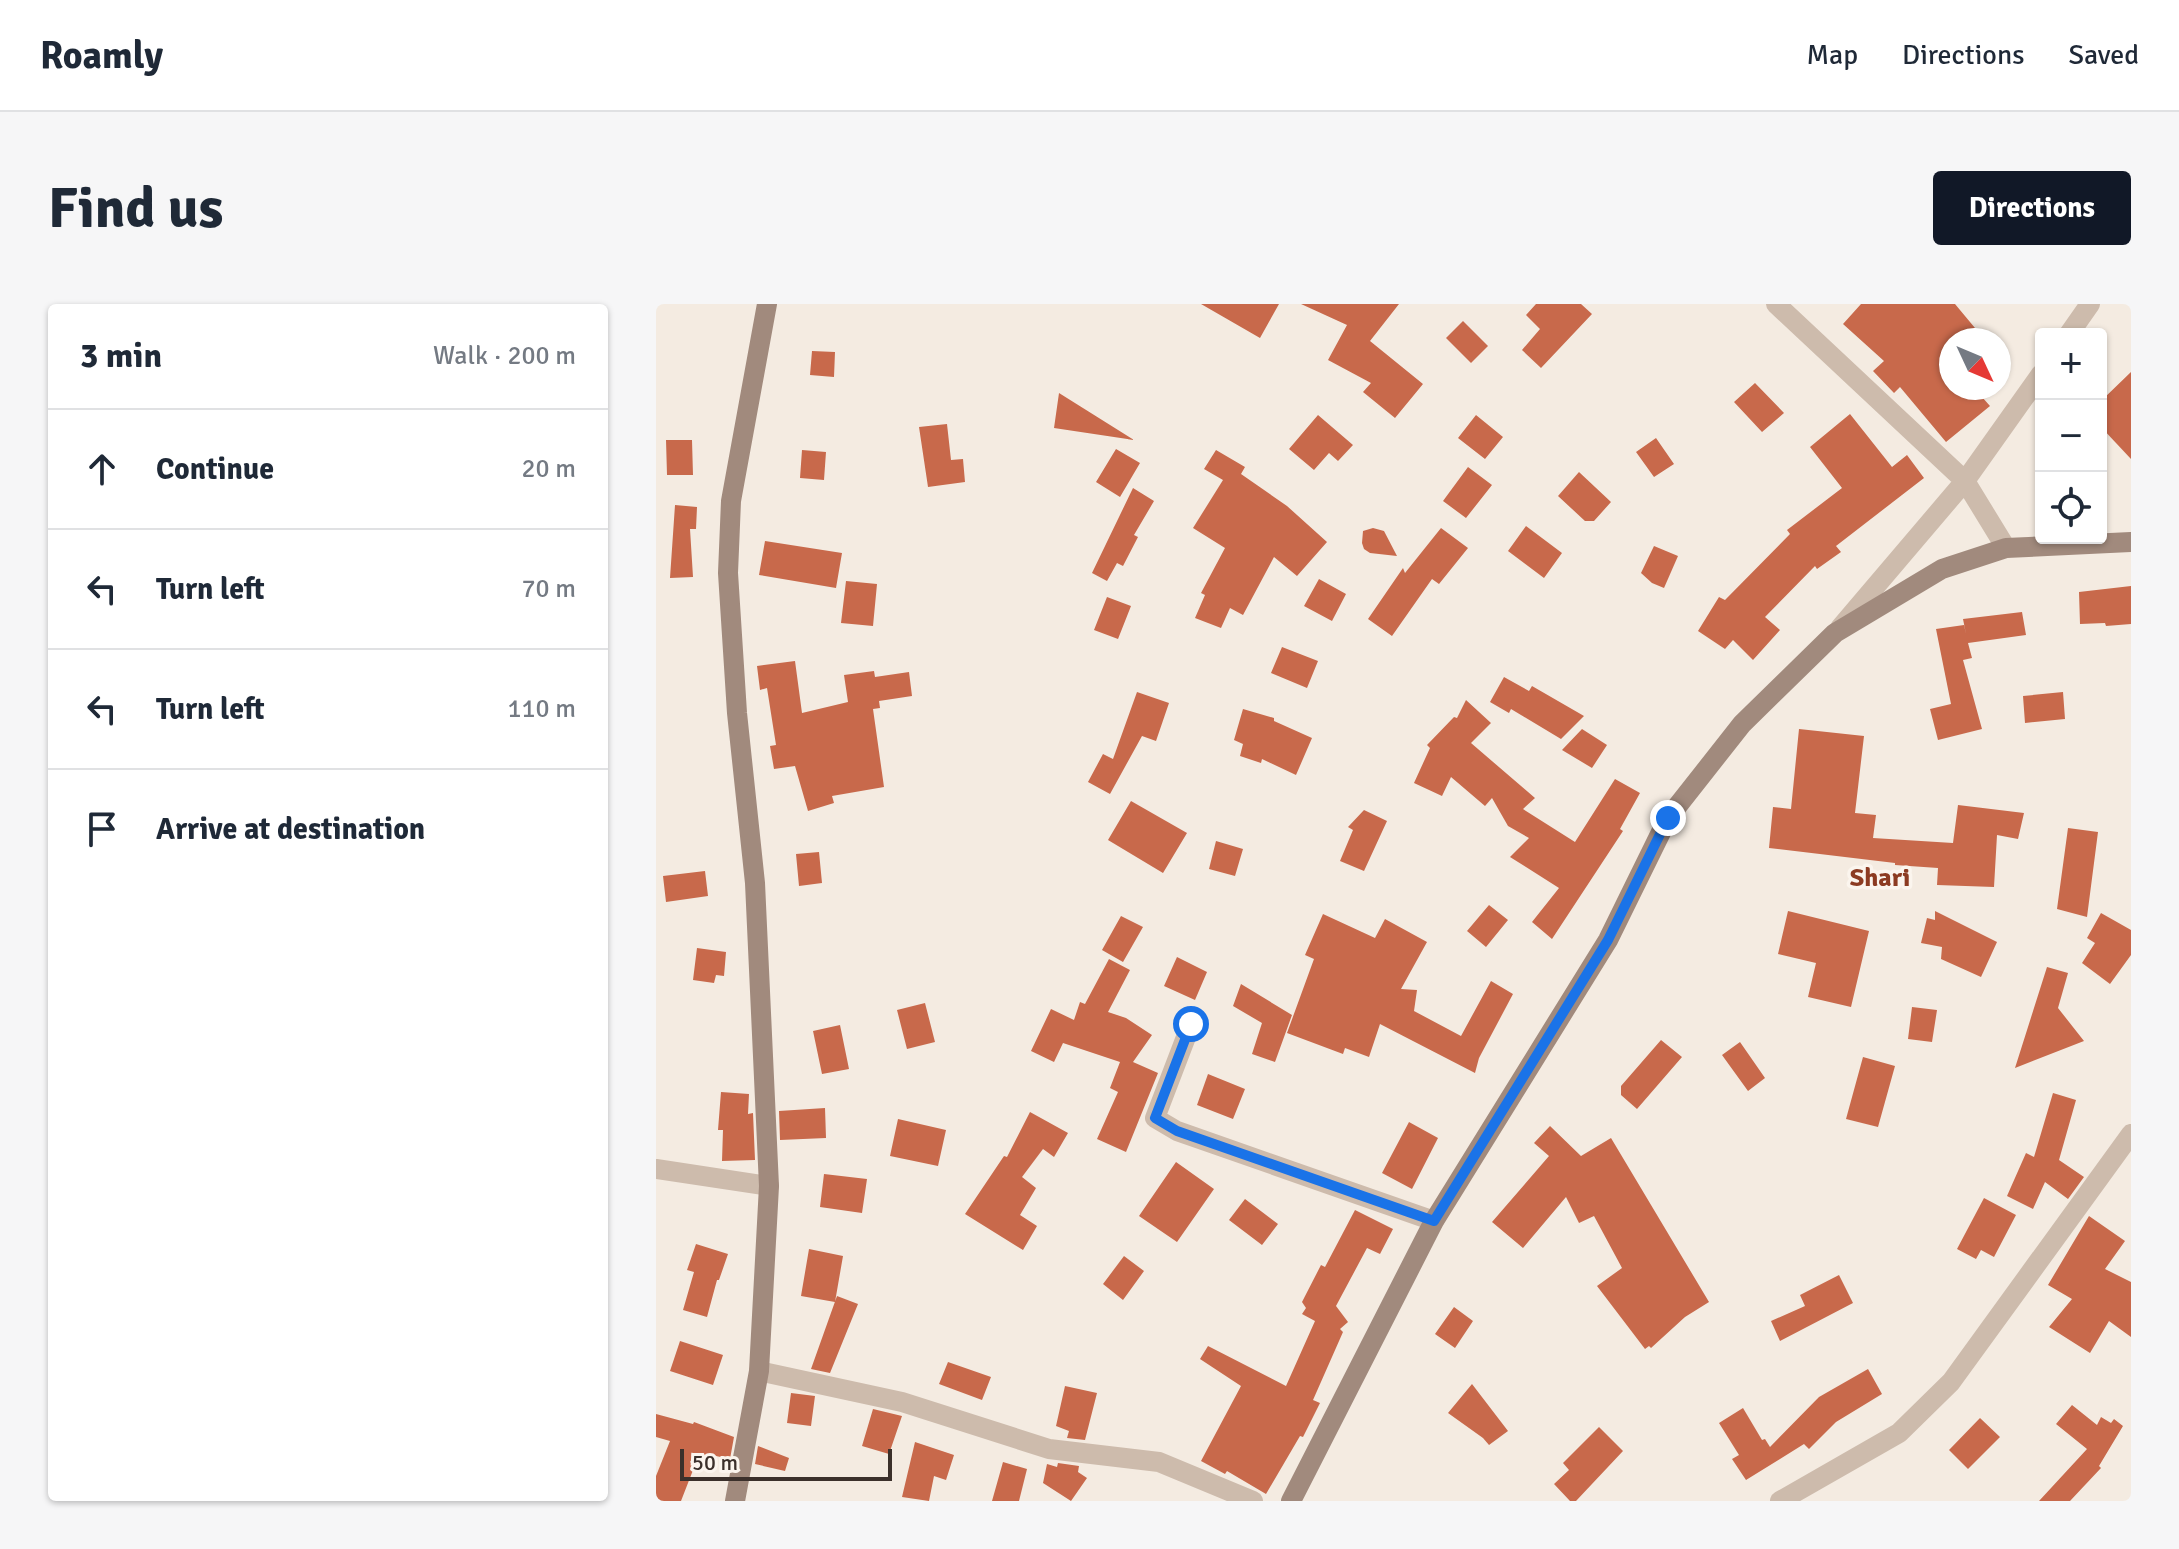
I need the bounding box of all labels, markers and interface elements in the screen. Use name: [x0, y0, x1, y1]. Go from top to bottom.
text: Roamly: [40, 32, 163, 79]
text: Map: [1806, 38, 1858, 72]
text: Directions: [1902, 38, 2024, 72]
text: Saved: [2068, 38, 2139, 72]
button: Directions: [1933, 171, 2131, 245]
text: Find us: [48, 174, 223, 243]
north arrow: [1939, 328, 2011, 400]
map controls: [2035, 328, 2107, 544]
button: +: [2035, 328, 2107, 400]
text: 3 min: [80, 335, 162, 377]
text: Walk · 200 m: [433, 340, 576, 372]
button: −: [2035, 400, 2107, 472]
icon: ahead: [80, 447, 124, 491]
text: Continue: [156, 451, 274, 488]
text: 20 m: [521, 453, 576, 485]
button: locate: [2035, 472, 2107, 544]
icon: left: [80, 567, 124, 611]
text: Turn left: [156, 571, 265, 608]
text: 70 m: [521, 573, 576, 605]
icon: left: [80, 687, 124, 731]
text: Turn left: [156, 691, 265, 728]
text: 110 m: [507, 693, 576, 725]
route end: [1650, 800, 1686, 836]
icon: arrive: [80, 807, 124, 851]
text: Arrive at destination: [156, 811, 425, 848]
district label: Shari: [1850, 862, 1910, 894]
route start: [1173, 1006, 1209, 1042]
scale bar: [680, 1445, 892, 1481]
text: 50 m: [692, 1449, 738, 1476]

